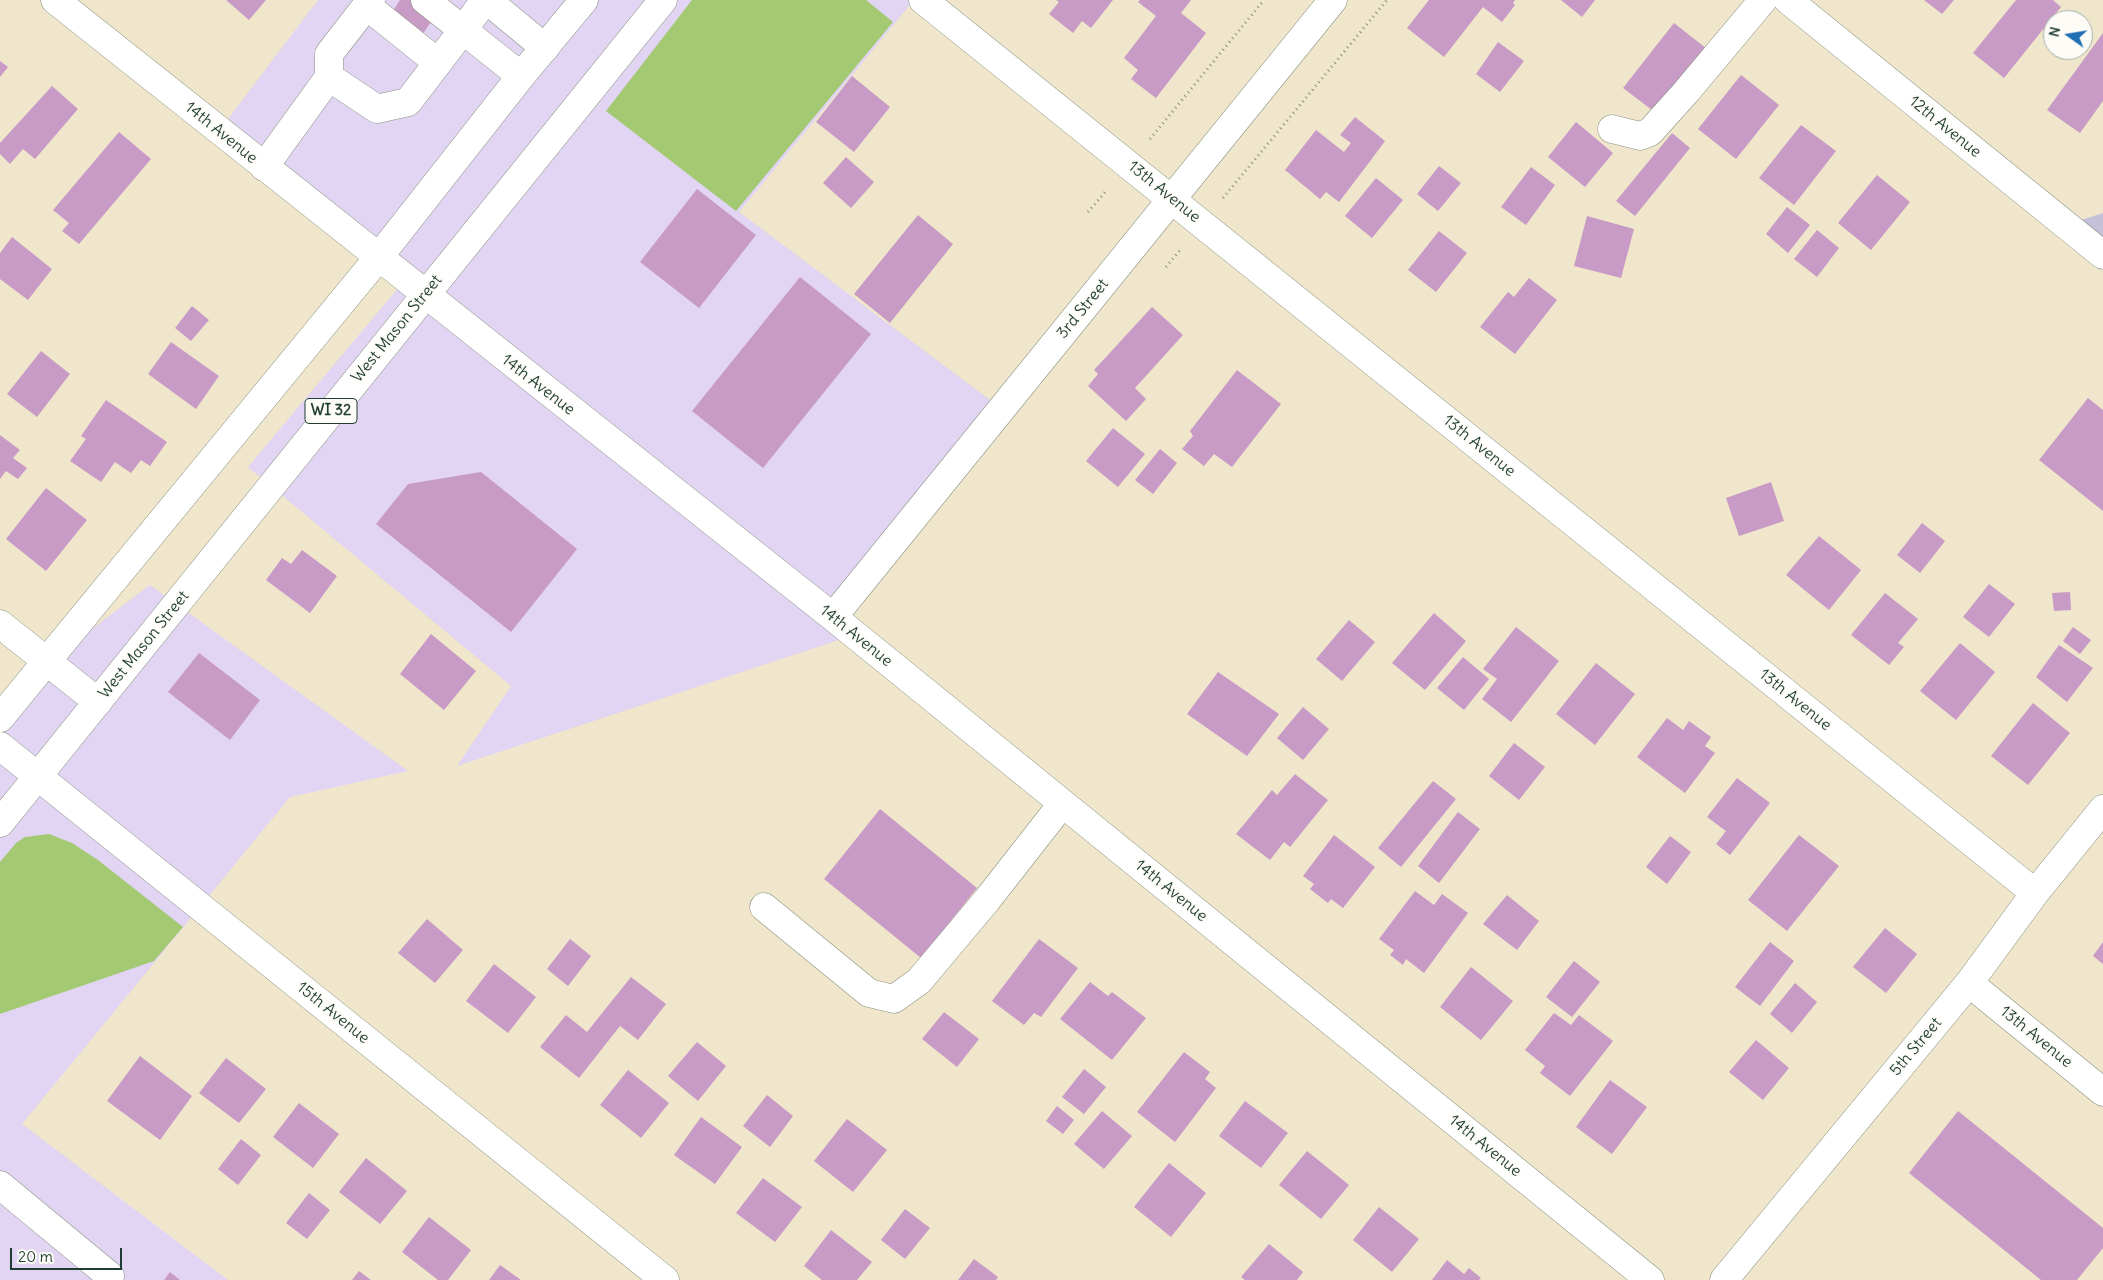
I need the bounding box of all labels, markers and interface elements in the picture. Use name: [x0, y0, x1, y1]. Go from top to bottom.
north arrow: [2043, 10, 2093, 60]
text: N: [2044, 25, 2064, 39]
street label: 12th Avenue: [1905, 92, 1985, 162]
street label: 14th Avenue: [181, 98, 261, 168]
street label: 13th Avenue: [1124, 157, 1204, 227]
street label: West Mason Street: [348, 271, 446, 387]
street label: 3rd Street: [1053, 275, 1113, 343]
street label: 14th Avenue: [498, 350, 578, 420]
road number: WI 32: [305, 398, 357, 424]
street label: 13th Avenue: [1439, 411, 1519, 481]
street label: West Mason Street: [95, 587, 193, 703]
street label: 14th Avenue: [816, 601, 896, 671]
street label: 13th Avenue: [1755, 665, 1835, 735]
street label: 14th Avenue: [1131, 856, 1211, 926]
street label: 15th Avenue: [293, 978, 373, 1048]
street label: 13th Avenue: [1996, 1002, 2076, 1072]
street label: 5th Street: [1886, 1014, 1946, 1080]
street label: 14th Avenue: [1445, 1111, 1525, 1181]
scale bar: [12, 1238, 125, 1270]
text: 20 m: [18, 1247, 53, 1266]

